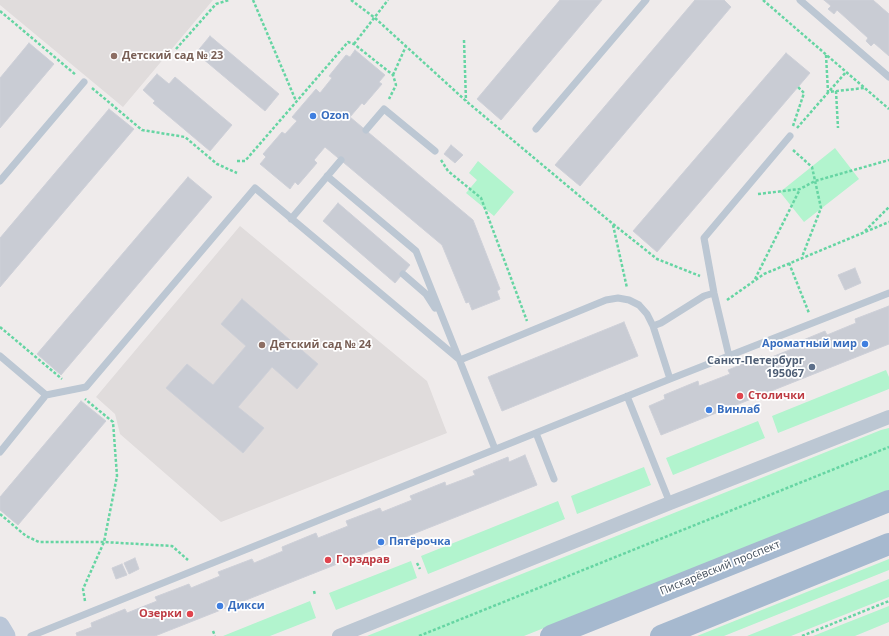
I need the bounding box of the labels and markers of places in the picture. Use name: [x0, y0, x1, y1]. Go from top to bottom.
place label: Детский сад № 23: [122, 49, 223, 63]
marker: Детский сад № 23: [109, 51, 119, 61]
place label: Ozon: [321, 109, 349, 123]
marker: Ozon: [308, 111, 318, 121]
place label: Ароматный мир: [762, 337, 857, 351]
place label: Детский сад № 24: [270, 338, 371, 352]
marker: Ароматный мир: [860, 339, 870, 349]
marker: Детский сад № 24: [257, 340, 267, 350]
place label: Санкт-Петербург 195067: [707, 354, 804, 380]
marker: Санкт-Петербург 195067: [807, 362, 817, 372]
place label: Столички: [748, 389, 805, 403]
marker: Столички: [735, 391, 745, 401]
place label: Винлаб: [717, 403, 760, 417]
marker: Винлаб: [704, 405, 714, 415]
place label: Пятёрочка: [389, 535, 451, 549]
marker: Пятёрочка: [376, 537, 386, 547]
place label: Горздрав: [336, 553, 390, 567]
marker: Горздрав: [323, 555, 333, 565]
place label: Дикси: [228, 599, 265, 613]
marker: Дикси: [215, 601, 225, 611]
place label: Озерки: [139, 607, 182, 621]
marker: Озерки: [185, 609, 195, 619]

